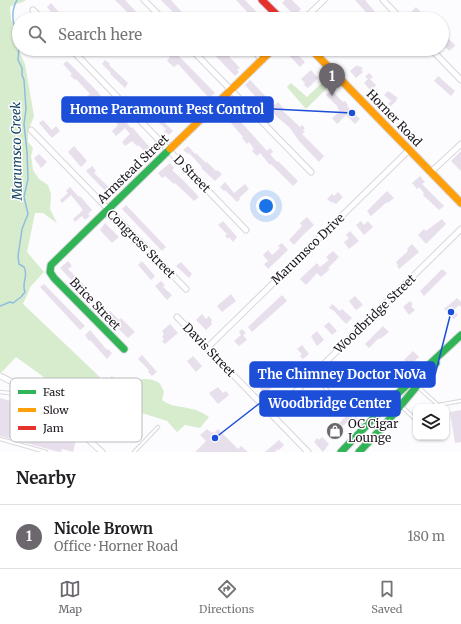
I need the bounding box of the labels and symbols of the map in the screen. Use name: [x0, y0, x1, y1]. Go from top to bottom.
pin: 1: [319, 63, 345, 96]
street label: Horner Road: [363, 86, 425, 149]
callout: Home Paramount Pest Control: [62, 97, 273, 122]
water label: Marumsco Creek: [7, 101, 26, 202]
text: Home Paramount Pest Control: [70, 101, 264, 118]
street label: Armstead Street: [93, 131, 172, 207]
street label: D Street: [171, 152, 214, 196]
your location: [256, 196, 276, 216]
street label: Congress Street: [104, 206, 179, 281]
street label: Marumsco Drive: [268, 210, 347, 287]
street label: Woodbridge Street: [330, 271, 419, 357]
street label: Brice Street: [67, 274, 124, 333]
street label: Davis Street: [180, 320, 239, 380]
callout: The Chimney Doctor NoVa: [250, 362, 435, 387]
text: The Chimney Doctor NoVa: [258, 366, 426, 383]
legend: [10, 378, 142, 442]
text: Fast: [43, 385, 66, 399]
callout: Woodbridge Center: [260, 391, 400, 416]
text: Woodbridge Center: [267, 395, 392, 412]
text: Slow: [43, 403, 69, 417]
place label: OC Cigar Lounge: [348, 416, 399, 445]
text: Jam: [42, 421, 64, 435]
shop icon: OC Cigar Lounge: [325, 421, 345, 441]

